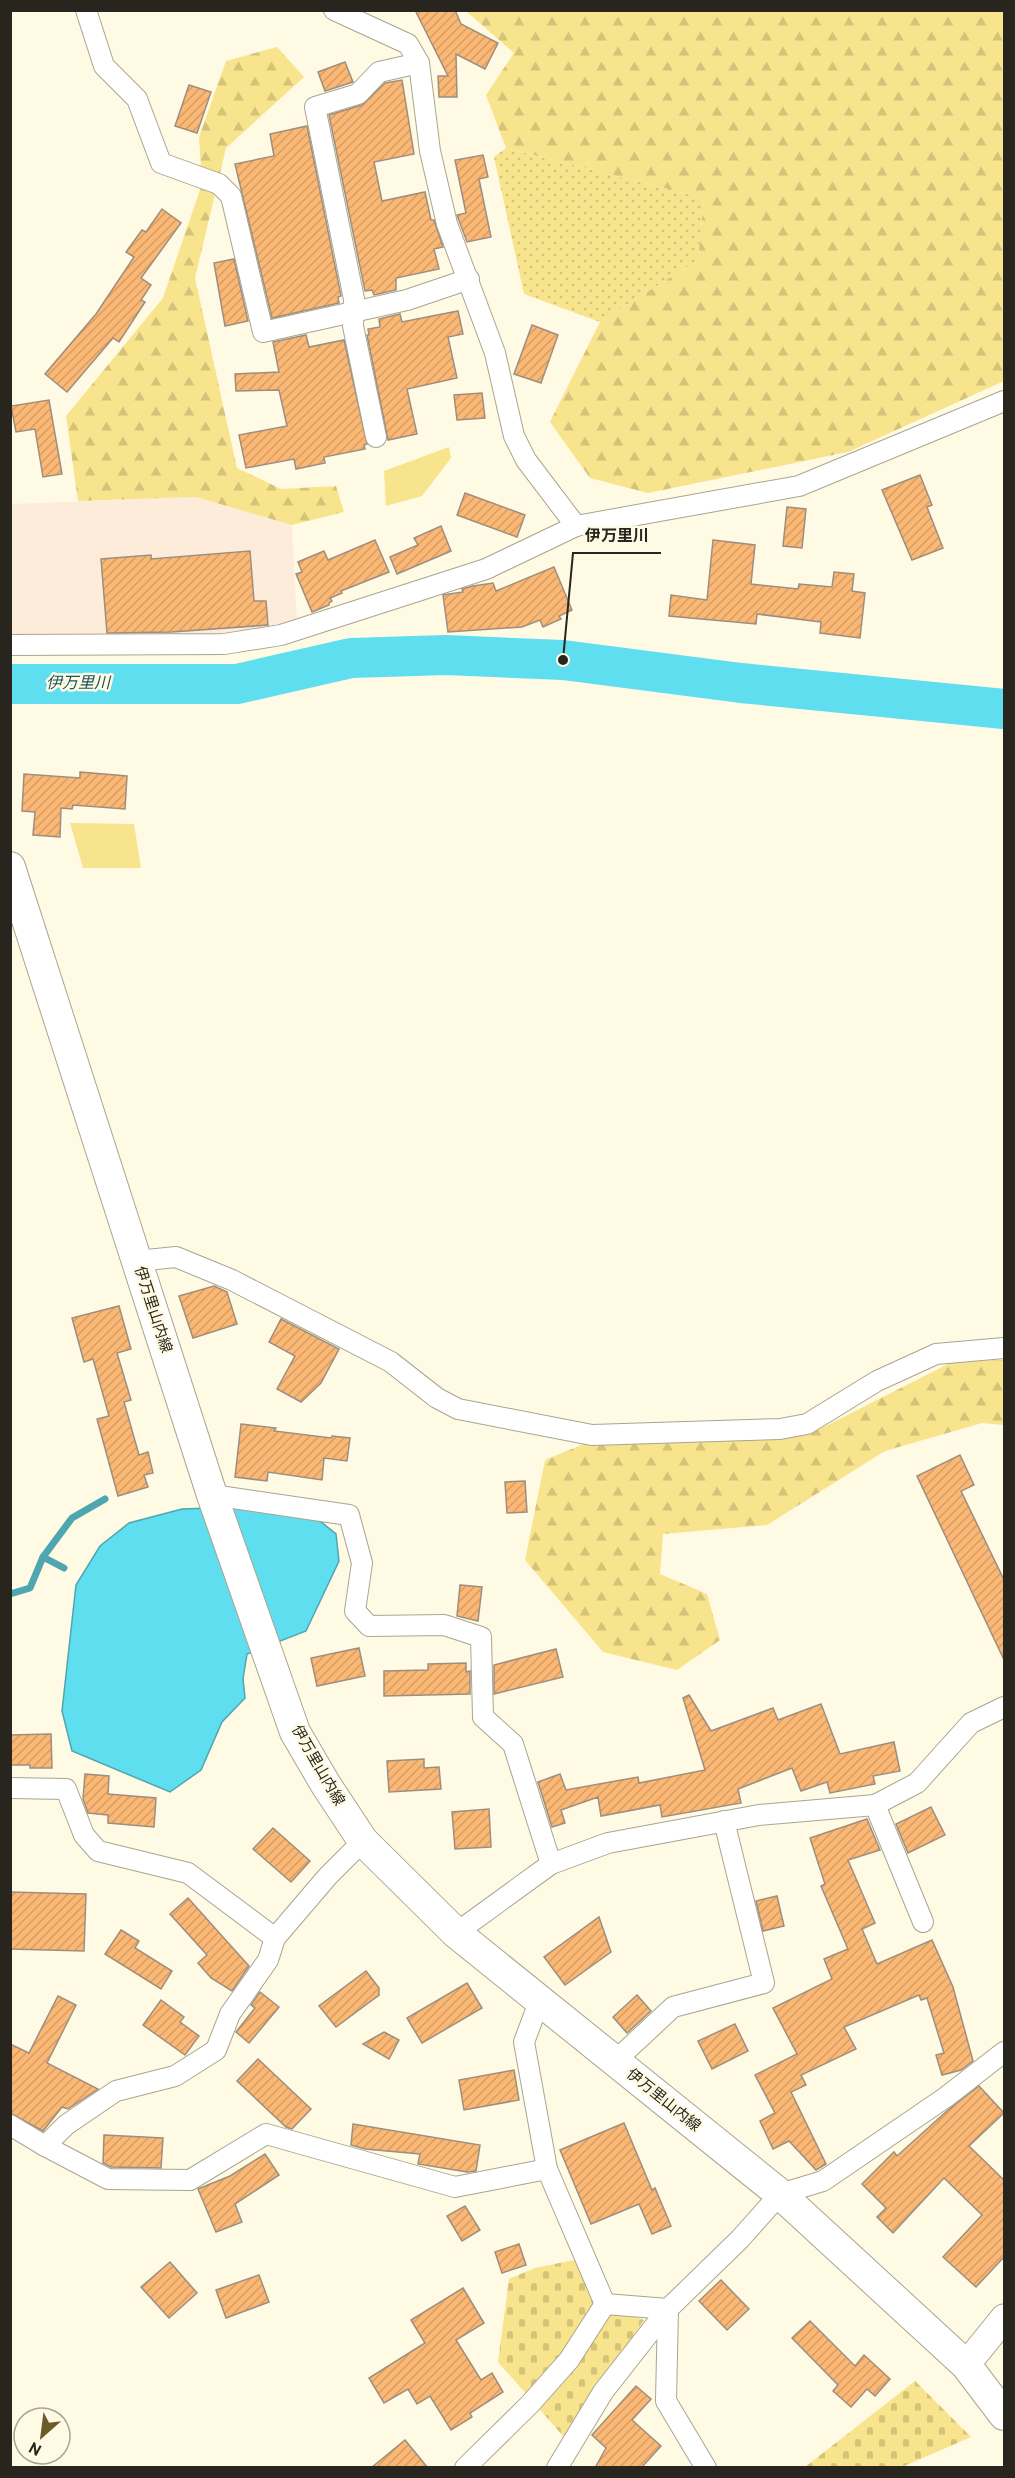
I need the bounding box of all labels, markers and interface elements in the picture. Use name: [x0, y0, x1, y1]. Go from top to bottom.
callout: 伊万里川: [573, 519, 661, 553]
text: 伊万里川: [584, 527, 649, 547]
water label: 伊万里川: [46, 674, 112, 694]
street label: 伊万里山内線: [129, 1264, 175, 1356]
street label: 伊万里山内線: [286, 1722, 348, 1810]
street label: 伊万里山内線: [622, 2065, 704, 2137]
north arrow: [12, 2406, 72, 2466]
text: N: [26, 2436, 46, 2459]

